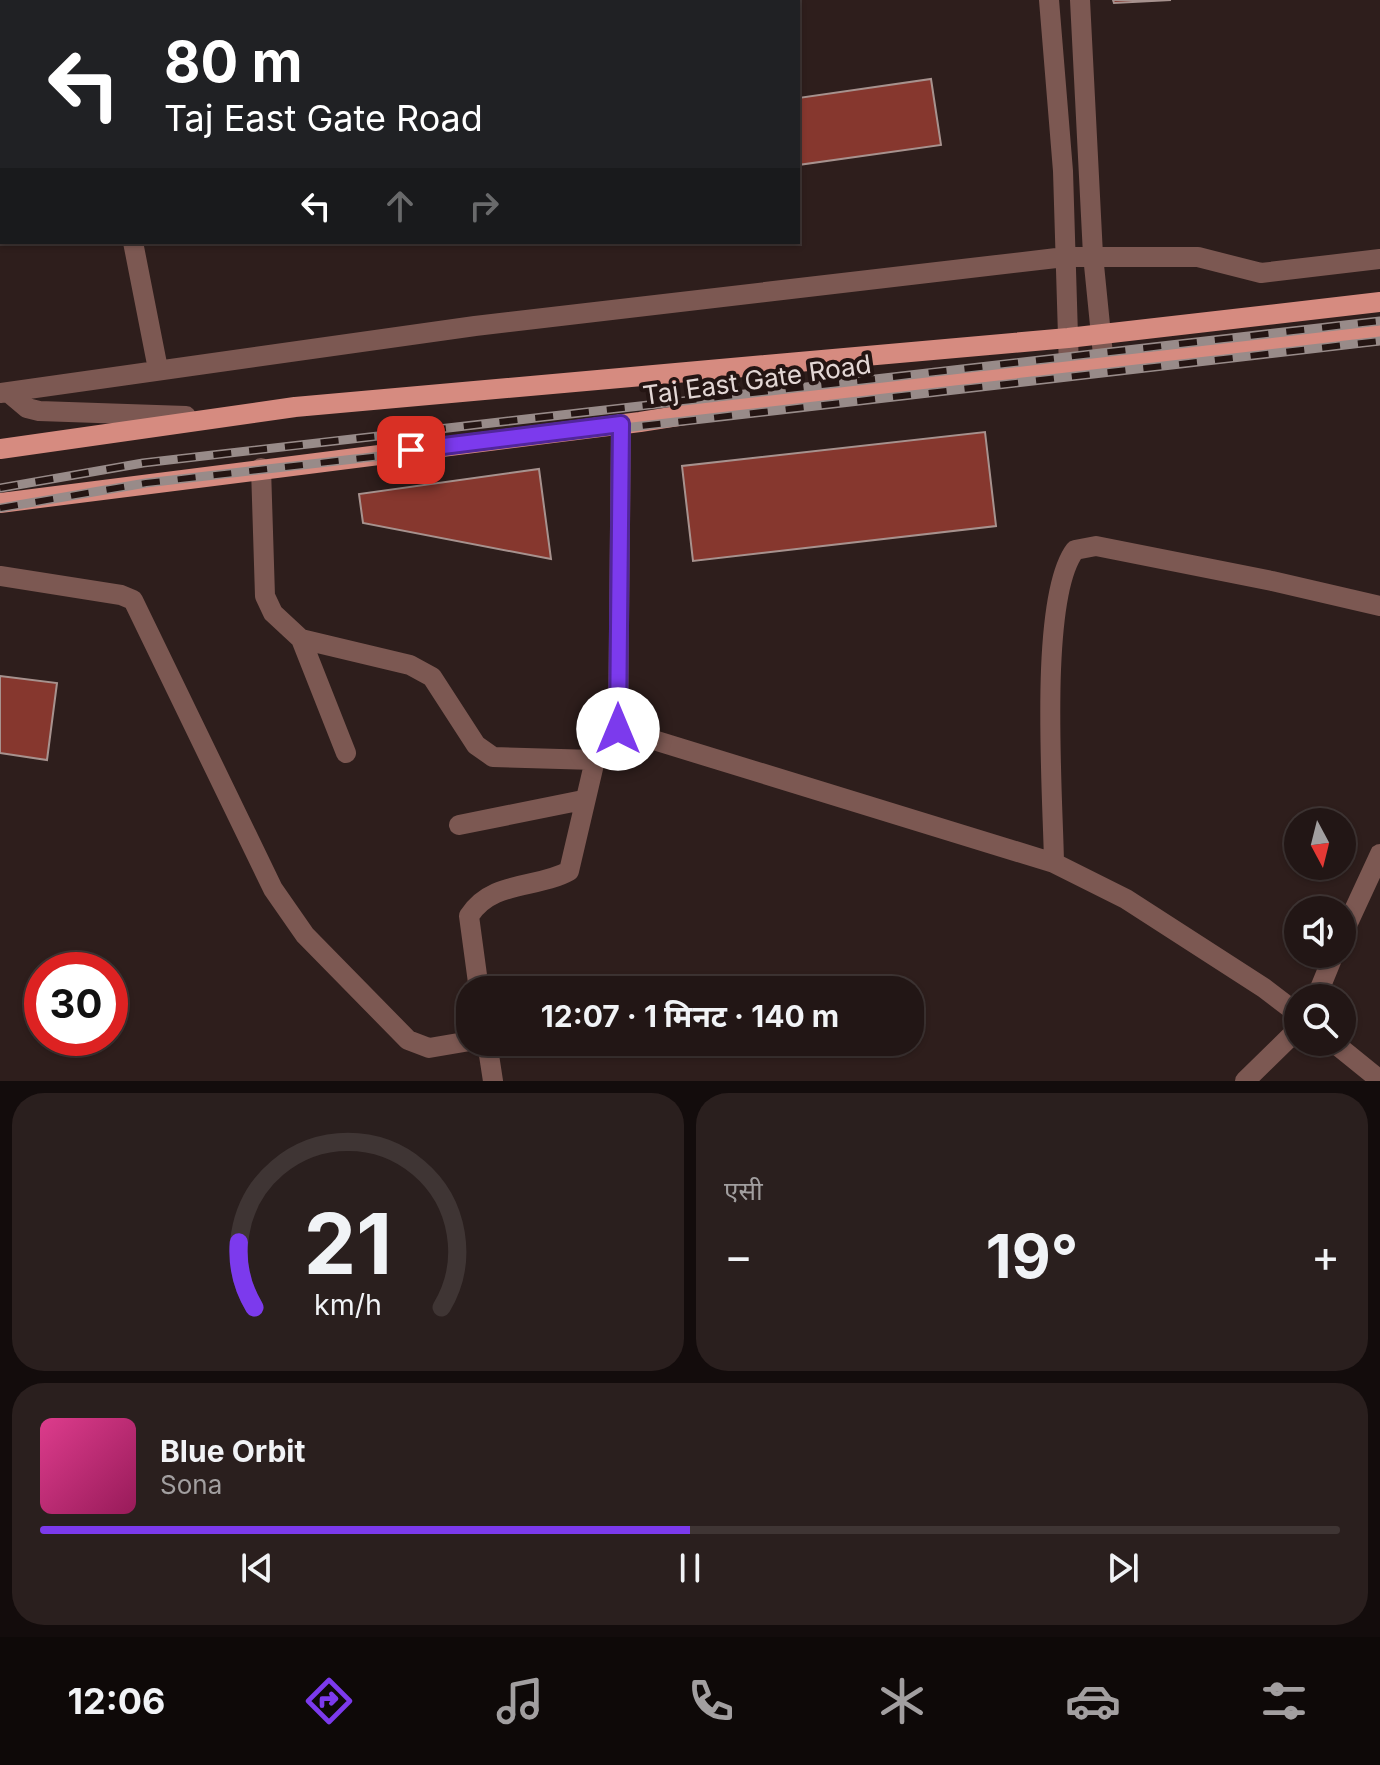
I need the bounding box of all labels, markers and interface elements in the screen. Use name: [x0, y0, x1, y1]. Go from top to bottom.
text: 80 m: [164, 28, 303, 96]
icon: left: [32, 32, 136, 136]
text: Taj East Gate Road: [164, 96, 483, 140]
icon: left: [294, 184, 338, 228]
icon: ahead: [378, 184, 422, 228]
icon: right: [462, 184, 506, 228]
street label: Taj East Gate Road: [641, 348, 873, 411]
pin: [377, 416, 445, 484]
icon: arrive: [389, 428, 433, 472]
position arrow: [576, 687, 660, 771]
north arrow: [1284, 808, 1356, 880]
map controls: [1284, 808, 1356, 1056]
button: sound: [1284, 896, 1356, 968]
speed limit sign: 30: [24, 952, 128, 1056]
button: search: [1284, 984, 1356, 1056]
text: 12:07 · 1 मिनट · 140 m: [541, 998, 839, 1034]
text: एसी: [724, 1175, 763, 1206]
text: 21: [304, 1193, 392, 1294]
text: 19°: [986, 1220, 1078, 1292]
text: −: [724, 1229, 753, 1283]
text: +: [1311, 1229, 1340, 1283]
text: km/h: [314, 1287, 382, 1322]
text: Blue Orbit: [160, 1433, 305, 1469]
text: Sona: [160, 1469, 222, 1500]
icon: previous: [235, 1546, 279, 1590]
icon: pause: [668, 1546, 712, 1590]
icon: next: [1101, 1546, 1145, 1590]
icon: directions: [301, 1673, 357, 1729]
icon: music: [492, 1673, 548, 1729]
icon: phone: [683, 1673, 739, 1729]
icon: climate: [874, 1673, 930, 1729]
icon: car: [1065, 1673, 1121, 1729]
icon: filters: [1256, 1673, 1312, 1729]
text: 12:06: [68, 1679, 165, 1723]

